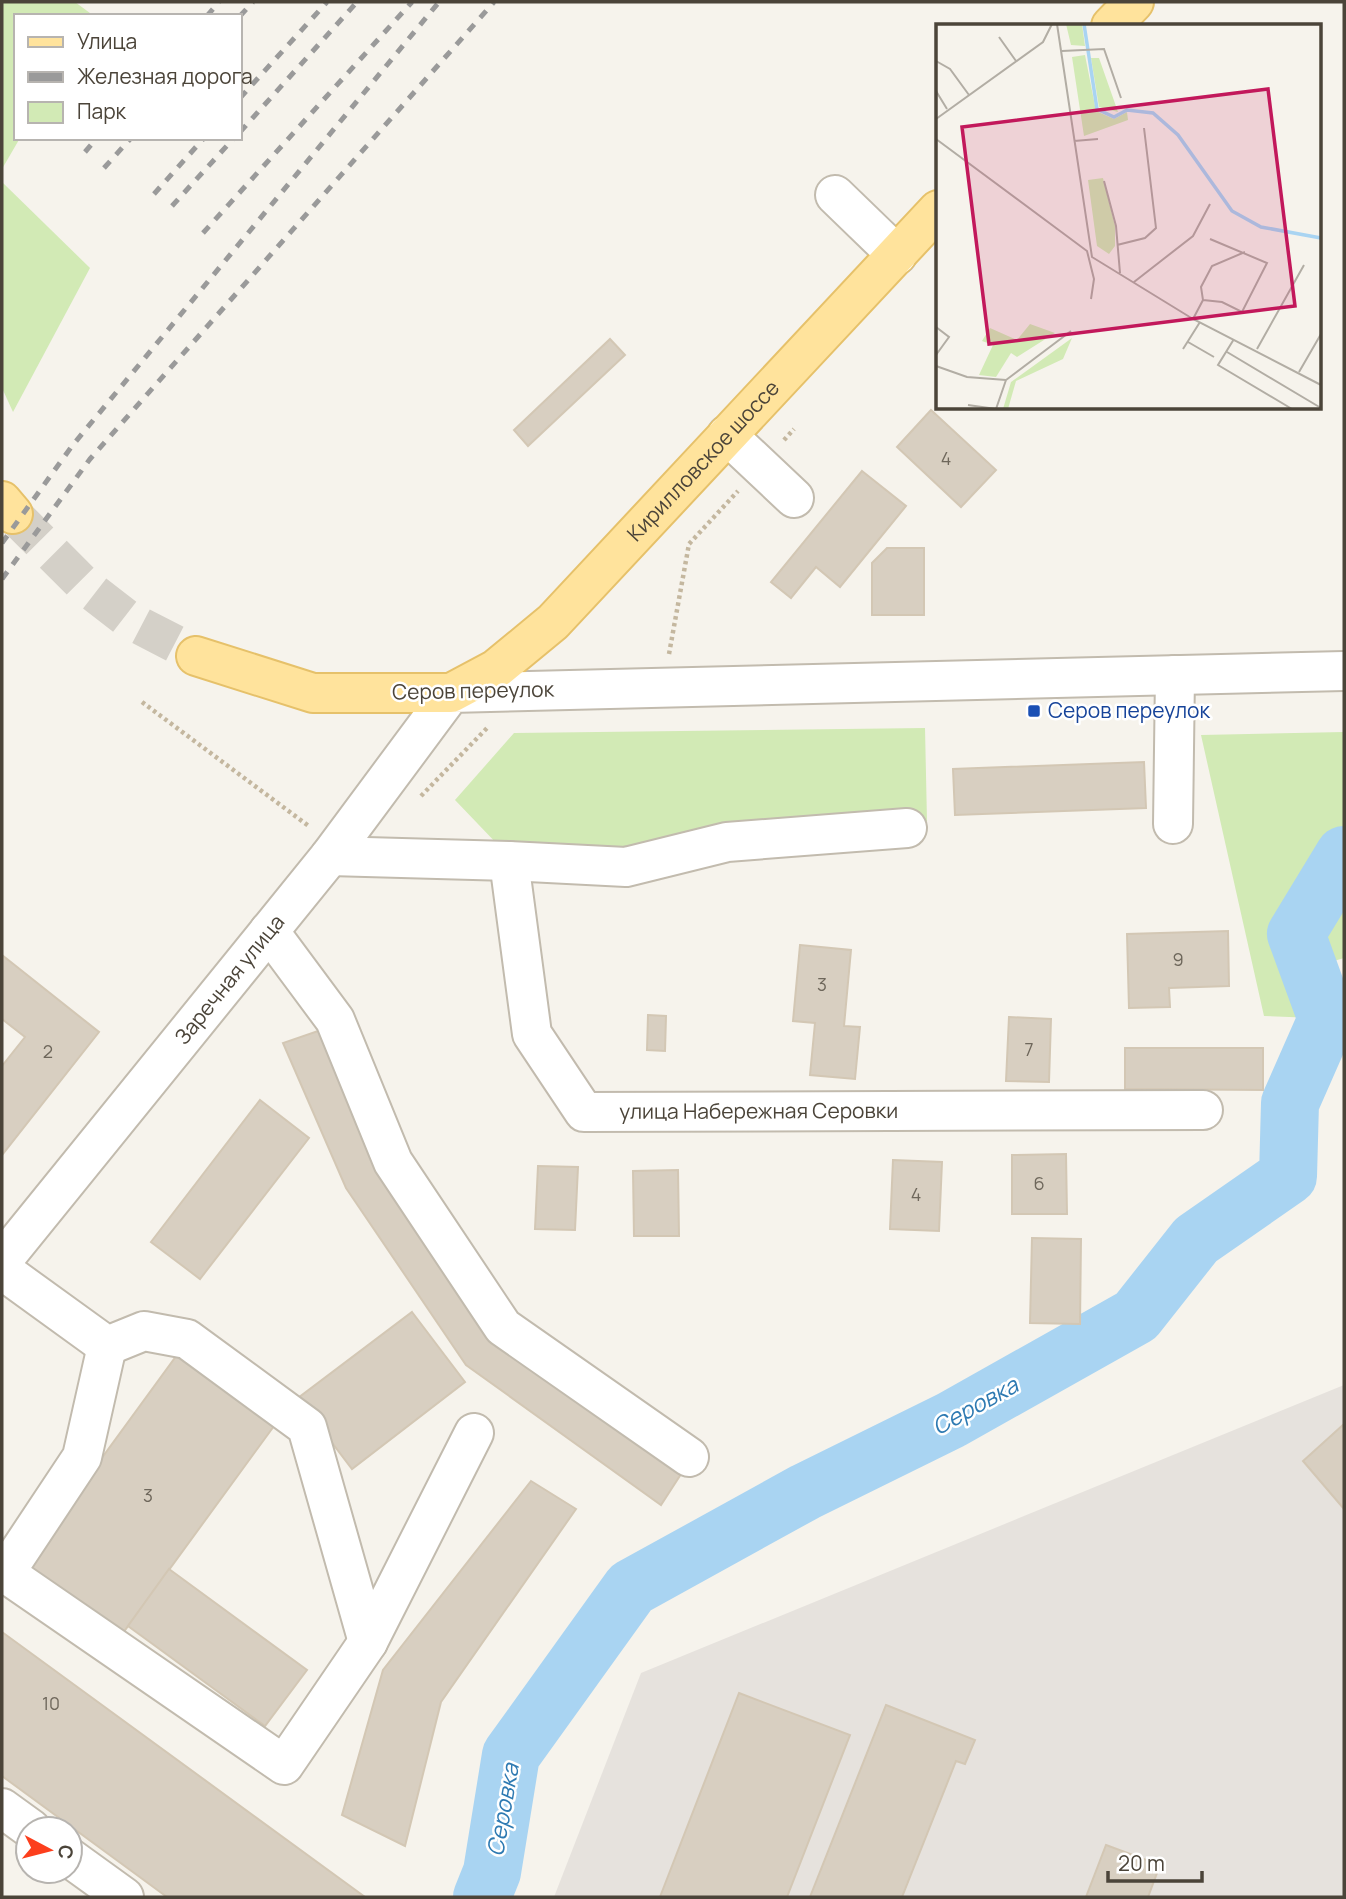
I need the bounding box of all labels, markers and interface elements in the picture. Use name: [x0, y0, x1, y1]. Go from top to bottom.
legend: [14, 14, 242, 140]
inset map: [936, 24, 1322, 410]
text: Улица: [77, 27, 137, 55]
text: Железная дорога: [77, 62, 253, 90]
text: Парк: [77, 97, 127, 125]
street label: Кирилловское шоссе: [620, 374, 785, 547]
house number: 4: [941, 446, 951, 470]
street label: Серов переулок: [392, 675, 555, 705]
place label: Серов переулок: [1048, 696, 1210, 724]
marker: Серов переулок: [1026, 703, 1042, 719]
street label: Заречная улица: [168, 908, 290, 1050]
house number: 9: [1172, 947, 1184, 971]
house number: 3: [817, 972, 827, 996]
house number: 7: [1024, 1037, 1034, 1061]
house number: 2: [43, 1039, 53, 1063]
street label: улица Набережная Серовки: [619, 1096, 898, 1125]
house number: 6: [1033, 1171, 1045, 1195]
house number: 4: [911, 1182, 921, 1206]
water label: Серовка: [926, 1368, 1024, 1442]
house number: 3: [143, 1483, 153, 1507]
house number: 10: [42, 1691, 60, 1715]
water label: Серовка: [478, 1760, 526, 1859]
north arrow: [14, 1815, 84, 1885]
scale bar: [1108, 1840, 1202, 1884]
text: С: [52, 1844, 80, 1861]
text: 20 m: [1118, 1849, 1165, 1877]

